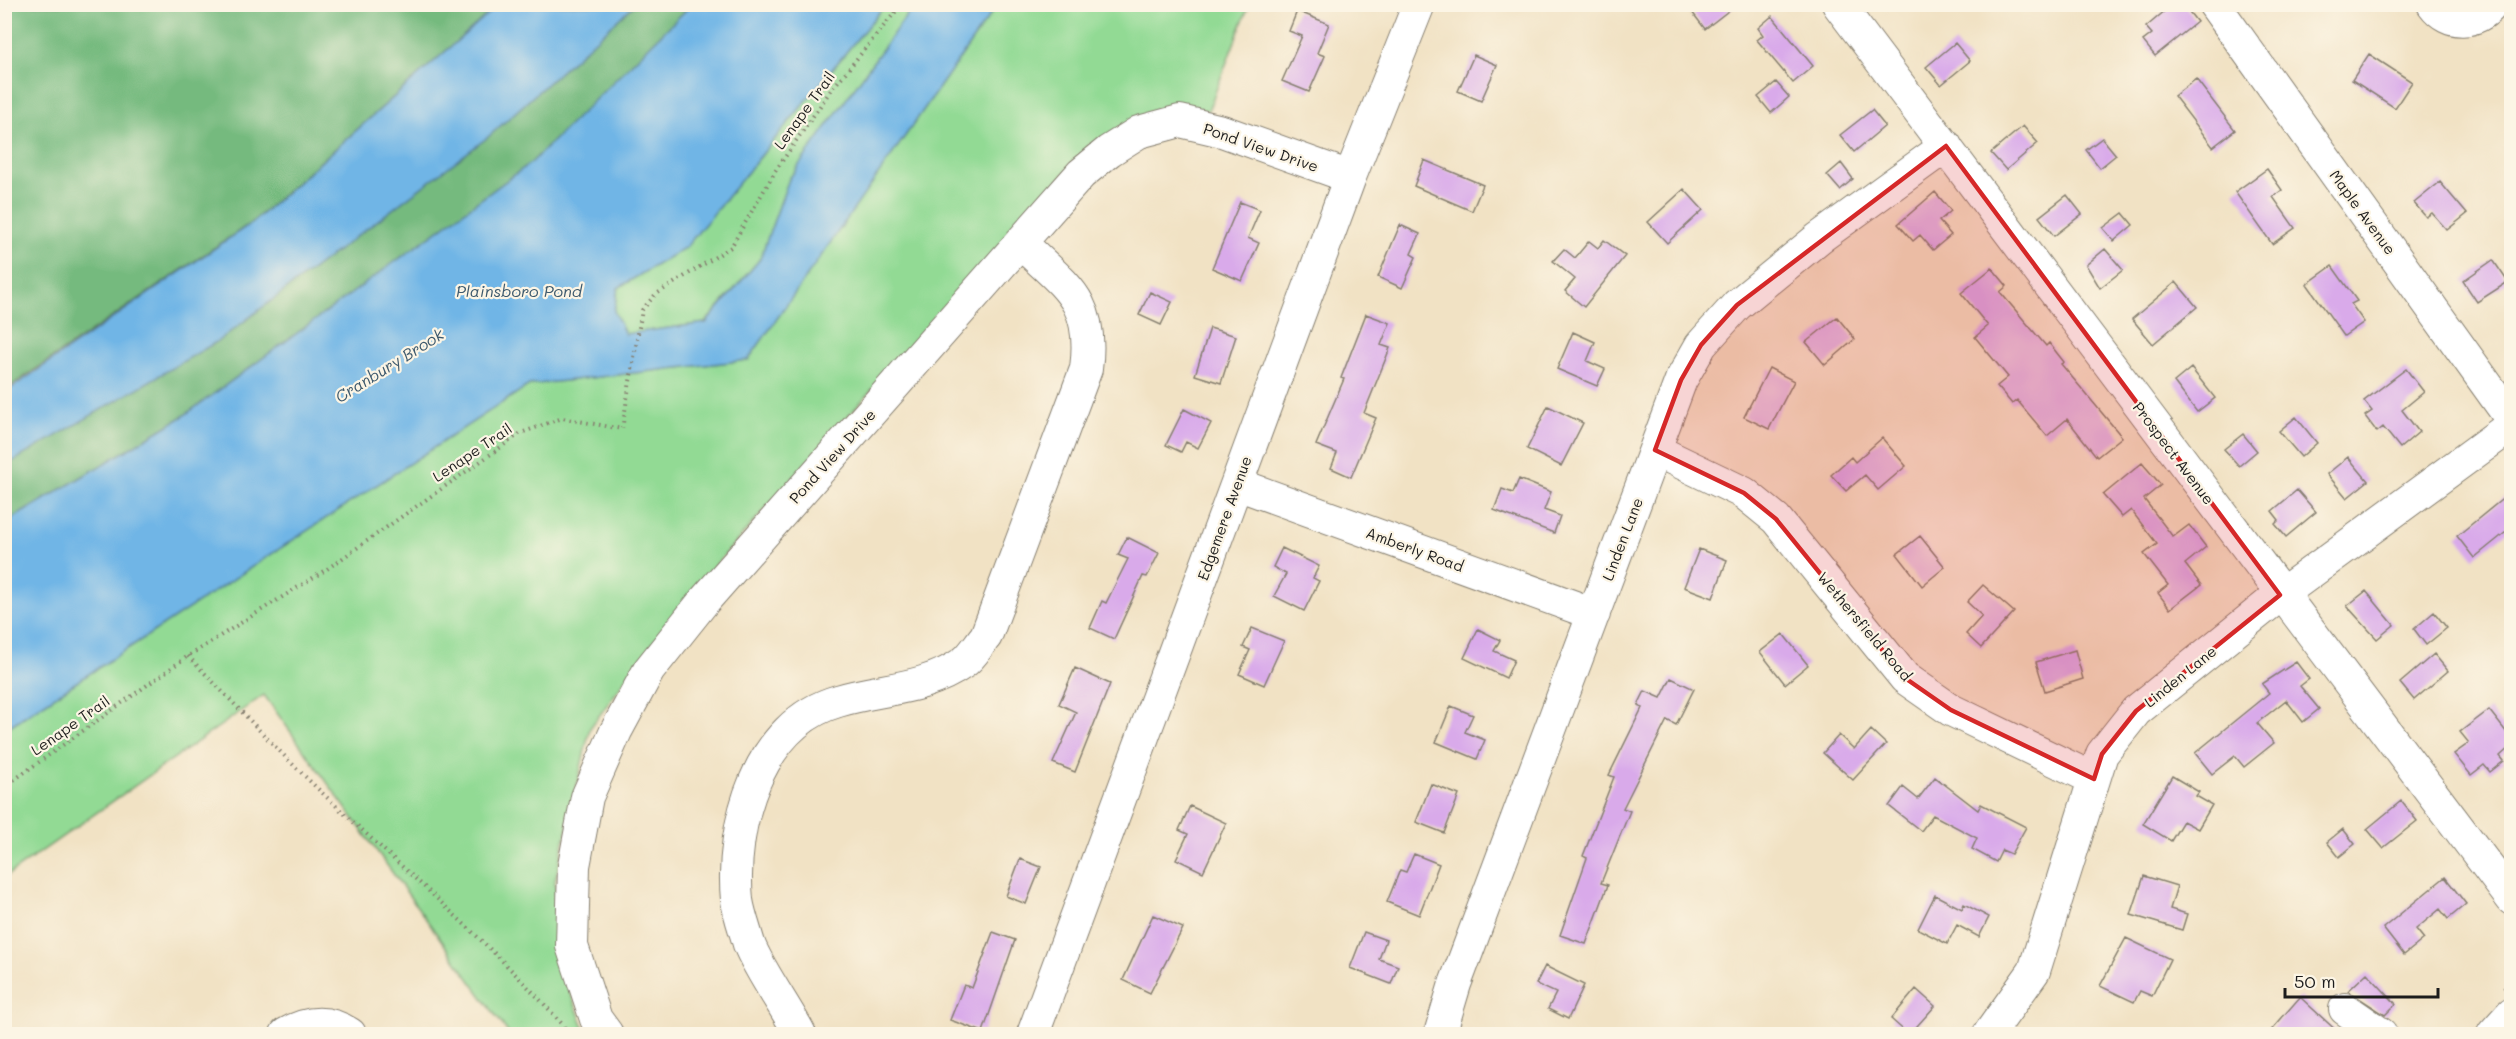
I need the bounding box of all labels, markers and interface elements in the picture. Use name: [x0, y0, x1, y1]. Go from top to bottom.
street label: Lenape Trail: [769, 67, 839, 153]
street label: Pond View Drive: [1201, 118, 1321, 176]
street label: Maple Avenue: [2325, 166, 2401, 258]
water label: Plainsboro Pond: [456, 280, 583, 301]
water label: Cranbury Brook: [331, 323, 448, 407]
street label: Prospect Avenue: [2129, 398, 2219, 508]
street label: Pond View Drive: [784, 405, 880, 507]
street label: Lenape Trail: [428, 418, 516, 486]
street label: Edgemere Avenue: [1192, 453, 1256, 583]
street label: Linden Lane: [1597, 495, 1647, 583]
street label: Amberly Road: [1363, 522, 1467, 576]
street label: Wethersfield Road: [1813, 567, 1917, 685]
street label: Linden Lane: [2140, 641, 2220, 711]
street label: Lenape Trail: [27, 690, 113, 760]
scale bar: [2285, 961, 2438, 999]
text: 50 m: [2294, 969, 2336, 993]

